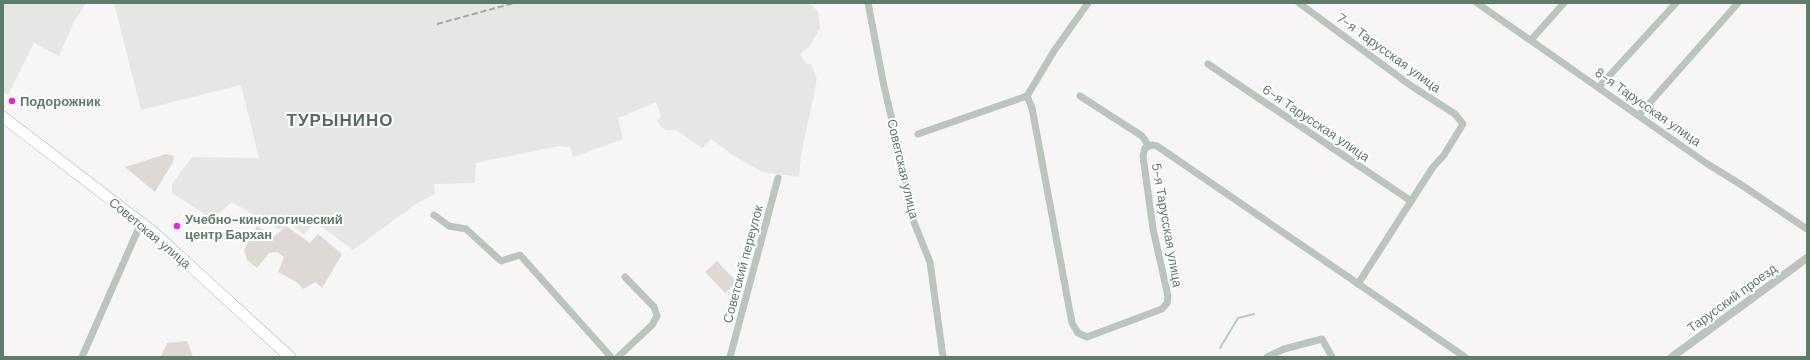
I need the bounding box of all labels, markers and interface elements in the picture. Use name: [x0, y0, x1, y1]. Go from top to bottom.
street label: 7-я Тарусская улица: [1334, 10, 1445, 97]
street label: 8-я Тарусская улица: [1592, 64, 1705, 151]
street label: 6-я Тарусская улица: [1259, 81, 1374, 166]
place label: Подорожник: [20, 93, 101, 110]
marker: Подорожник: [7, 96, 17, 106]
district label: ТУРЫНИНО: [287, 109, 393, 131]
street label: Советская улица: [883, 117, 923, 221]
street label: 5-я Тарусская улица: [1148, 162, 1186, 289]
street label: Советская улица: [105, 194, 195, 273]
street label: Советский переулок: [719, 203, 767, 325]
place label: Учебно-кинологический центр Бархан: [185, 211, 343, 243]
marker: Учебно-кинологический центр Бархан: [172, 221, 182, 231]
street label: Тарусский проезд: [1684, 260, 1780, 336]

